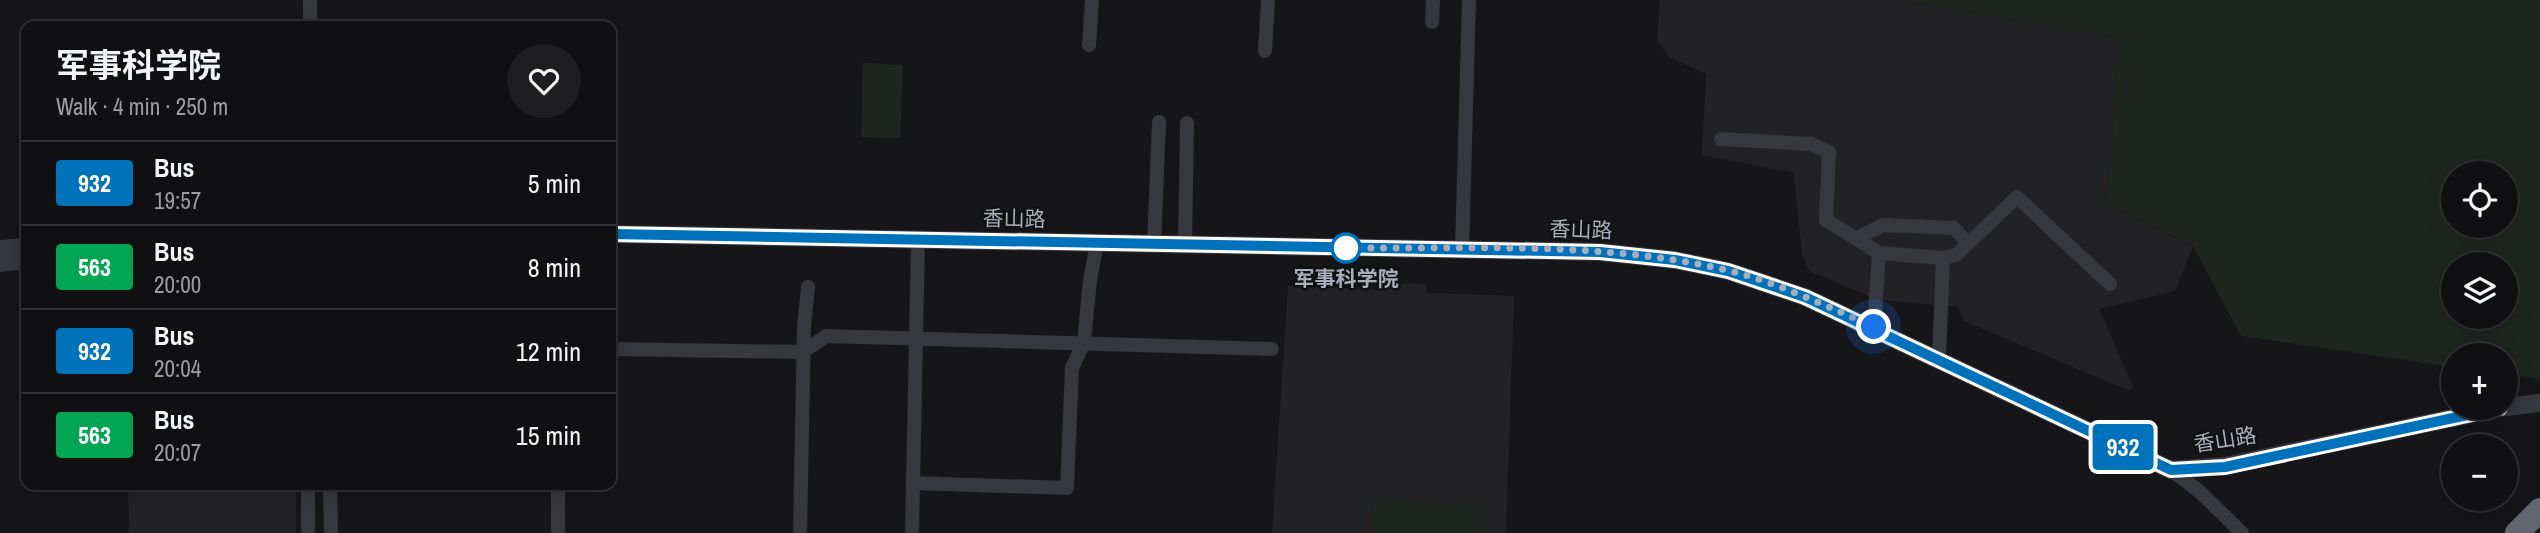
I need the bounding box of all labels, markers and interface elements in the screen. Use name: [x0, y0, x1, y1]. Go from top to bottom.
text: 军事科学院: [56, 43, 221, 87]
button: heart: [507, 44, 581, 118]
text: Walk · 4 min · 250 m: [56, 91, 228, 122]
text: Bus: [154, 150, 194, 185]
map controls: [2441, 161, 2518, 511]
button: locate: [2441, 161, 2518, 238]
text: 5 min: [528, 166, 581, 201]
text: 932: [78, 167, 111, 199]
text: 19:57: [154, 185, 201, 216]
street label: 香山路: [982, 203, 1046, 234]
street label: 香山路: [1549, 214, 1613, 245]
marker: 军事科学院: [1331, 233, 1361, 263]
text: Bus: [154, 234, 194, 269]
text: 8 min: [528, 250, 581, 285]
text: 563: [78, 251, 111, 283]
button: layers: [2441, 252, 2518, 329]
place label: 军事科学院: [1294, 264, 1399, 293]
text: 20:00: [154, 269, 201, 300]
your location: [1856, 309, 1891, 344]
text: Bus: [154, 318, 194, 353]
text: 12 min: [516, 334, 581, 369]
text: 932: [78, 335, 111, 367]
button: +: [2441, 343, 2518, 420]
text: 20:04: [154, 353, 201, 384]
text: Bus: [154, 402, 194, 437]
text: 15 min: [516, 418, 581, 453]
text: 563: [78, 419, 111, 451]
street label: 香山路: [2192, 420, 2258, 459]
line badge: 932: [2083, 424, 2163, 470]
text: 932: [2107, 431, 2139, 463]
button: −: [2441, 434, 2518, 511]
text: 20:07: [154, 437, 201, 468]

